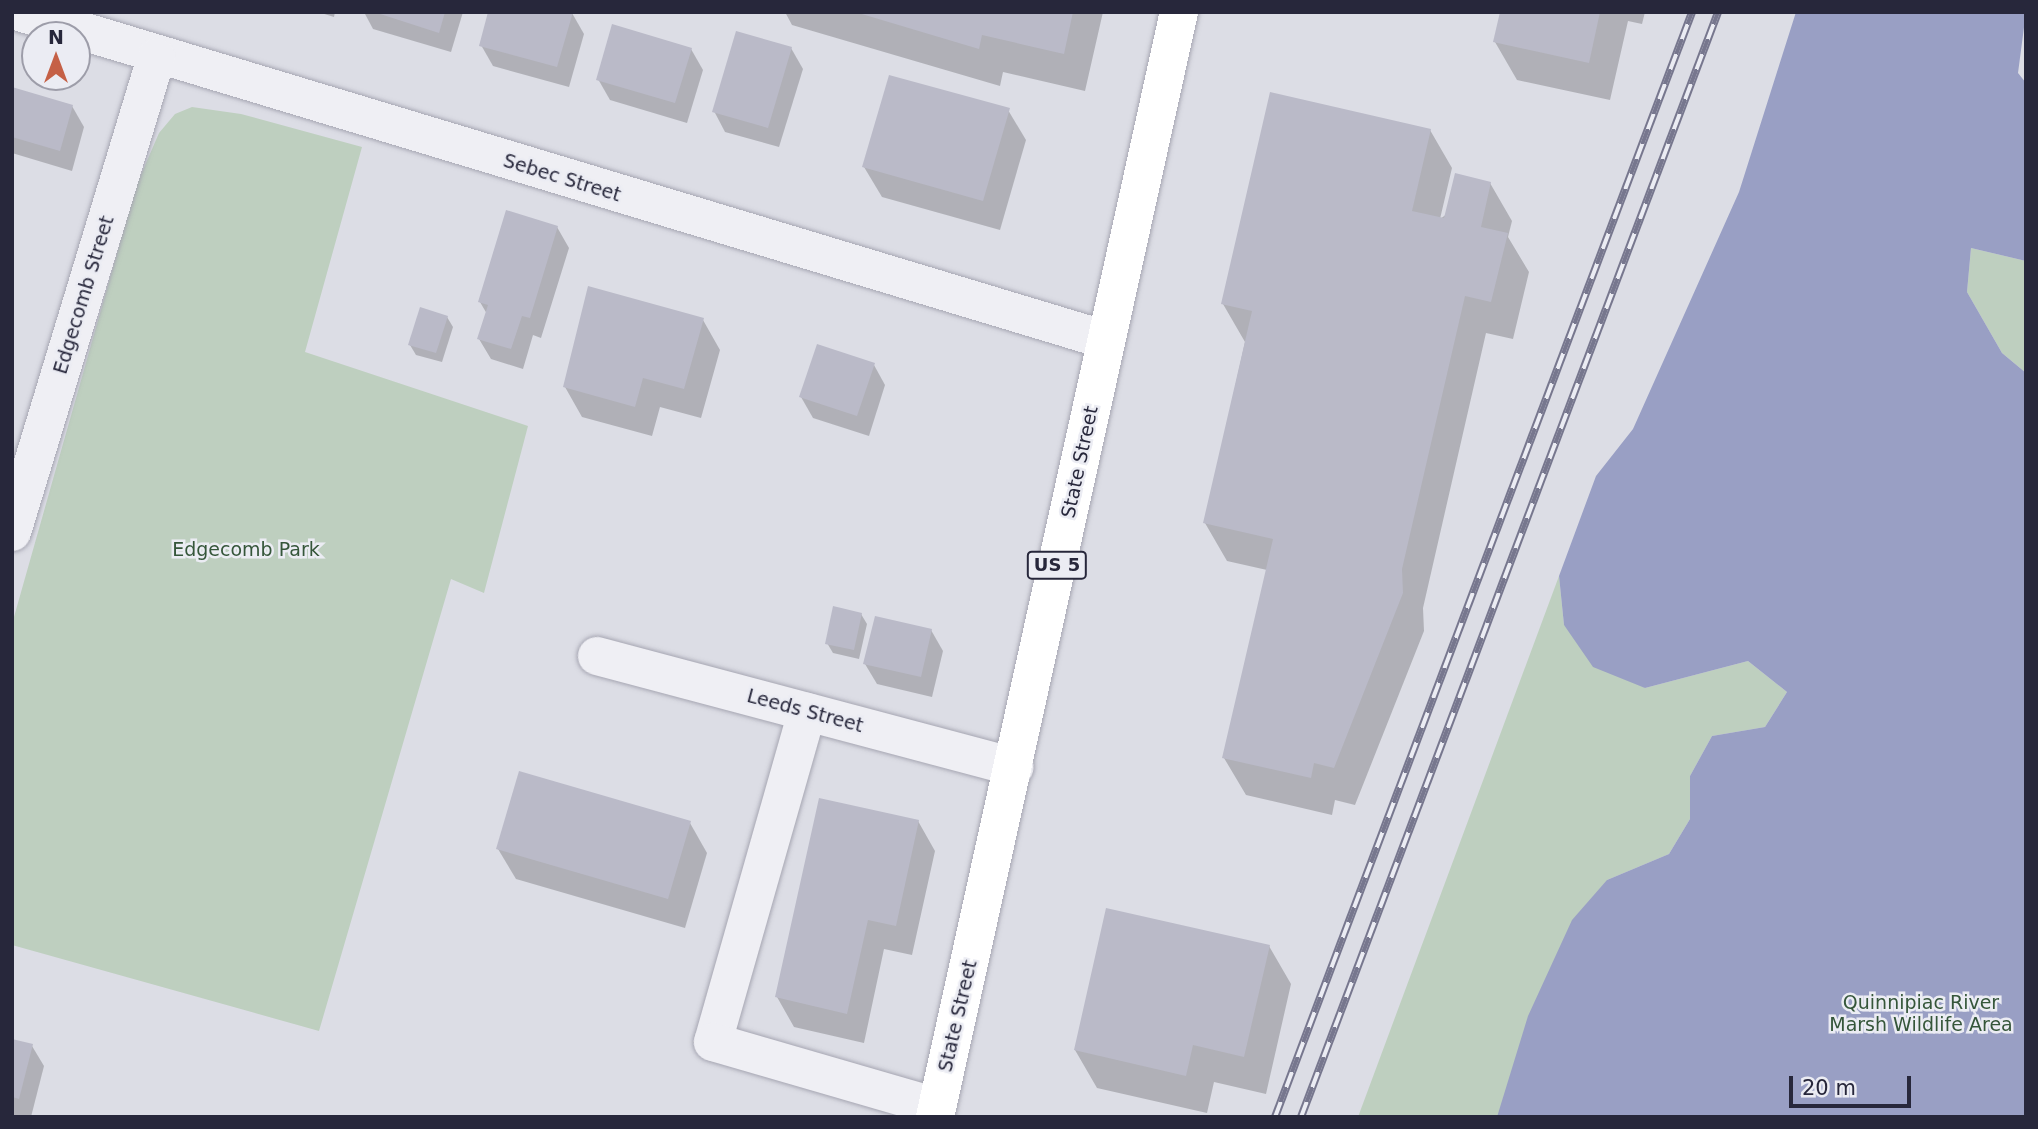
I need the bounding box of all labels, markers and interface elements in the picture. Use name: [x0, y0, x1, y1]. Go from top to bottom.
north arrow: [21, 21, 91, 91]
text: N: [48, 26, 64, 48]
street label: Sebec Street: [500, 149, 624, 207]
street label: Edgecomb Street: [49, 213, 119, 377]
street label: State Street: [1057, 404, 1103, 520]
park label: Edgecomb Park: [172, 539, 320, 561]
road number: US 5: [1026, 550, 1088, 580]
street label: Leeds Street: [744, 685, 866, 737]
street label: State Street: [934, 958, 982, 1074]
park label: Quinnipiac River Marsh Wildlife Area: [1829, 992, 2013, 1036]
scale bar: [1793, 1062, 1916, 1106]
text: 20 m: [1802, 1076, 1856, 1100]

